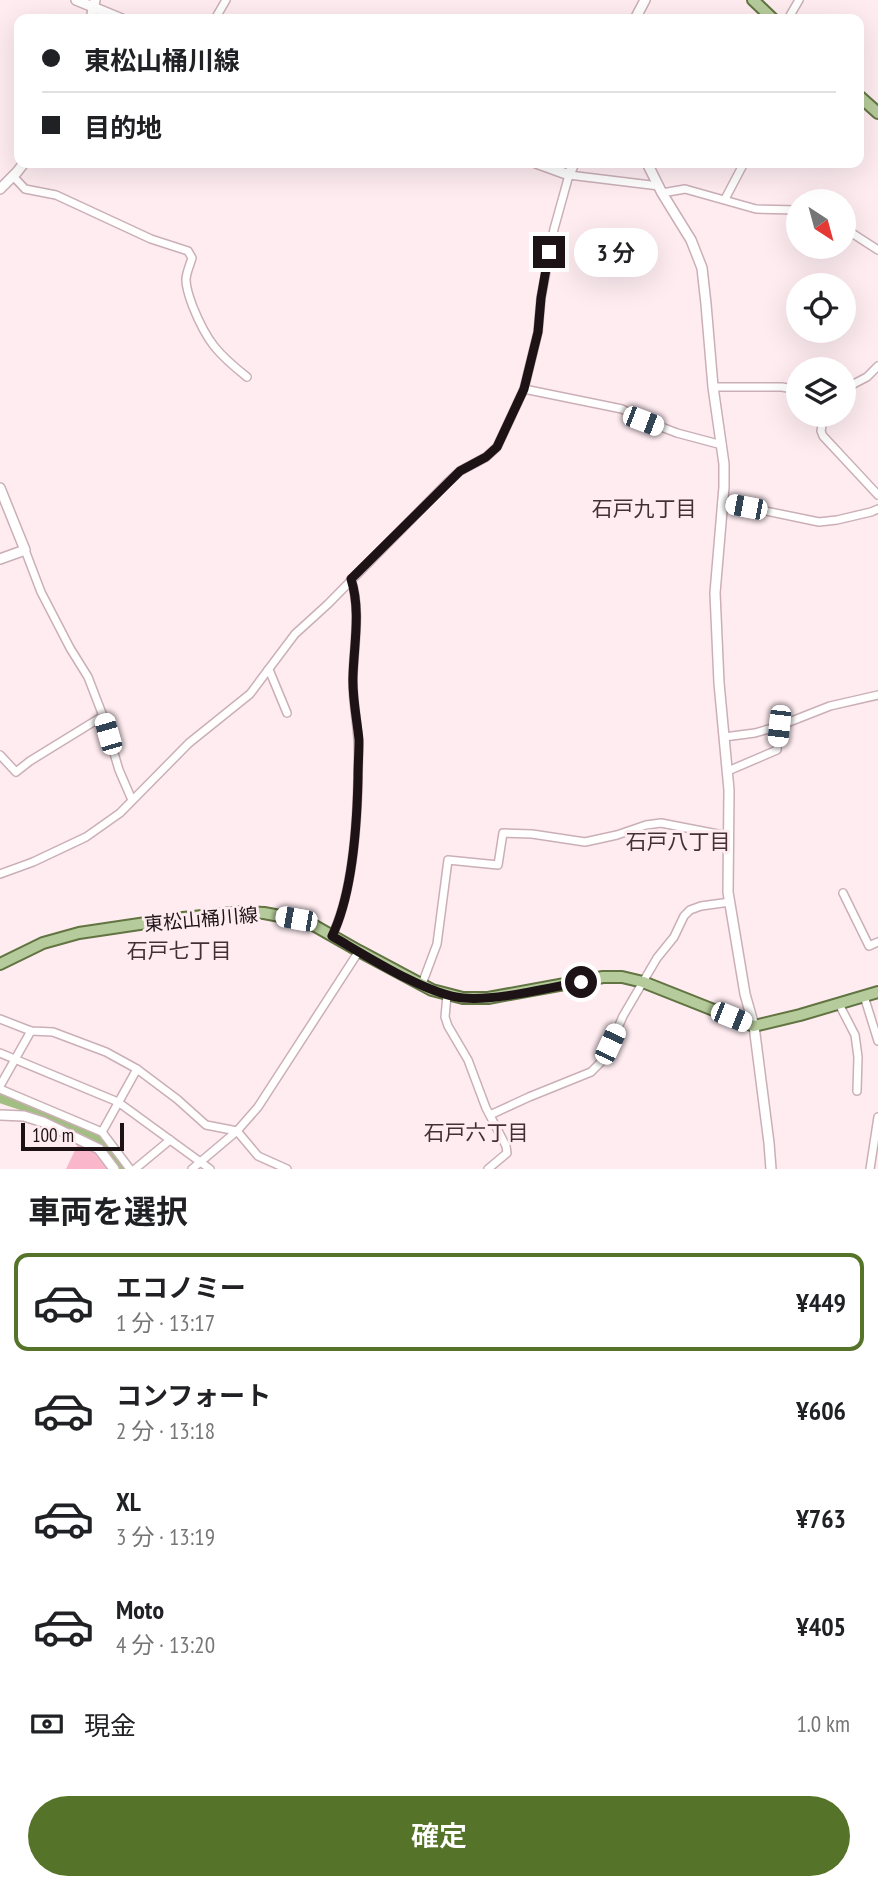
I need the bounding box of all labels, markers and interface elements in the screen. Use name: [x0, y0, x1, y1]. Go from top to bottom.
text: 東松山桶川線: [84, 44, 240, 77]
text: 目的地: [84, 111, 162, 144]
north arrow: [786, 189, 856, 259]
map controls: [786, 189, 856, 427]
callout: 3 分: [574, 228, 658, 276]
route end: [533, 236, 565, 268]
text: 3 分: [597, 238, 635, 267]
button: locate: [786, 273, 856, 343]
button: layers: [786, 357, 856, 427]
car: [620, 404, 667, 438]
car: [724, 493, 769, 521]
district label: 石戸九丁目: [592, 495, 697, 522]
car: [767, 704, 792, 748]
car: [93, 711, 124, 757]
district label: 石戸八丁目: [626, 828, 731, 855]
street label: 東松山桶川線: [143, 902, 259, 936]
car: [274, 905, 319, 933]
district label: 石戸七丁目: [127, 937, 232, 964]
route start: [565, 966, 597, 998]
car: [708, 999, 755, 1035]
car: [592, 1021, 629, 1067]
district label: 石戸六丁目: [424, 1119, 529, 1146]
scale bar: [21, 1120, 124, 1152]
text: 100 m: [32, 1123, 74, 1147]
text: 車両を選択: [28, 1190, 188, 1232]
icon: car: [32, 1271, 95, 1334]
text: エコノミー: [116, 1271, 246, 1304]
text: ¥449: [796, 1286, 846, 1319]
text: 1 分 · 13:17: [116, 1308, 215, 1337]
icon: car: [32, 1379, 95, 1442]
text: コンフォート: [116, 1379, 271, 1412]
text: ¥606: [796, 1394, 846, 1427]
text: 2 分 · 13:18: [116, 1416, 215, 1445]
text: XL: [116, 1485, 141, 1518]
icon: car: [32, 1487, 95, 1550]
text: ¥763: [796, 1502, 846, 1535]
text: 3 分 · 13:19: [116, 1522, 215, 1551]
text: Moto: [116, 1593, 164, 1626]
icon: car: [32, 1595, 95, 1658]
text: ¥405: [796, 1610, 846, 1643]
text: 4 分 · 13:20: [116, 1630, 215, 1659]
icon: cash: [28, 1705, 66, 1743]
text: 現金: [84, 1709, 136, 1742]
text: 1.0 km: [796, 1709, 850, 1738]
button: 確定: [28, 1796, 850, 1876]

